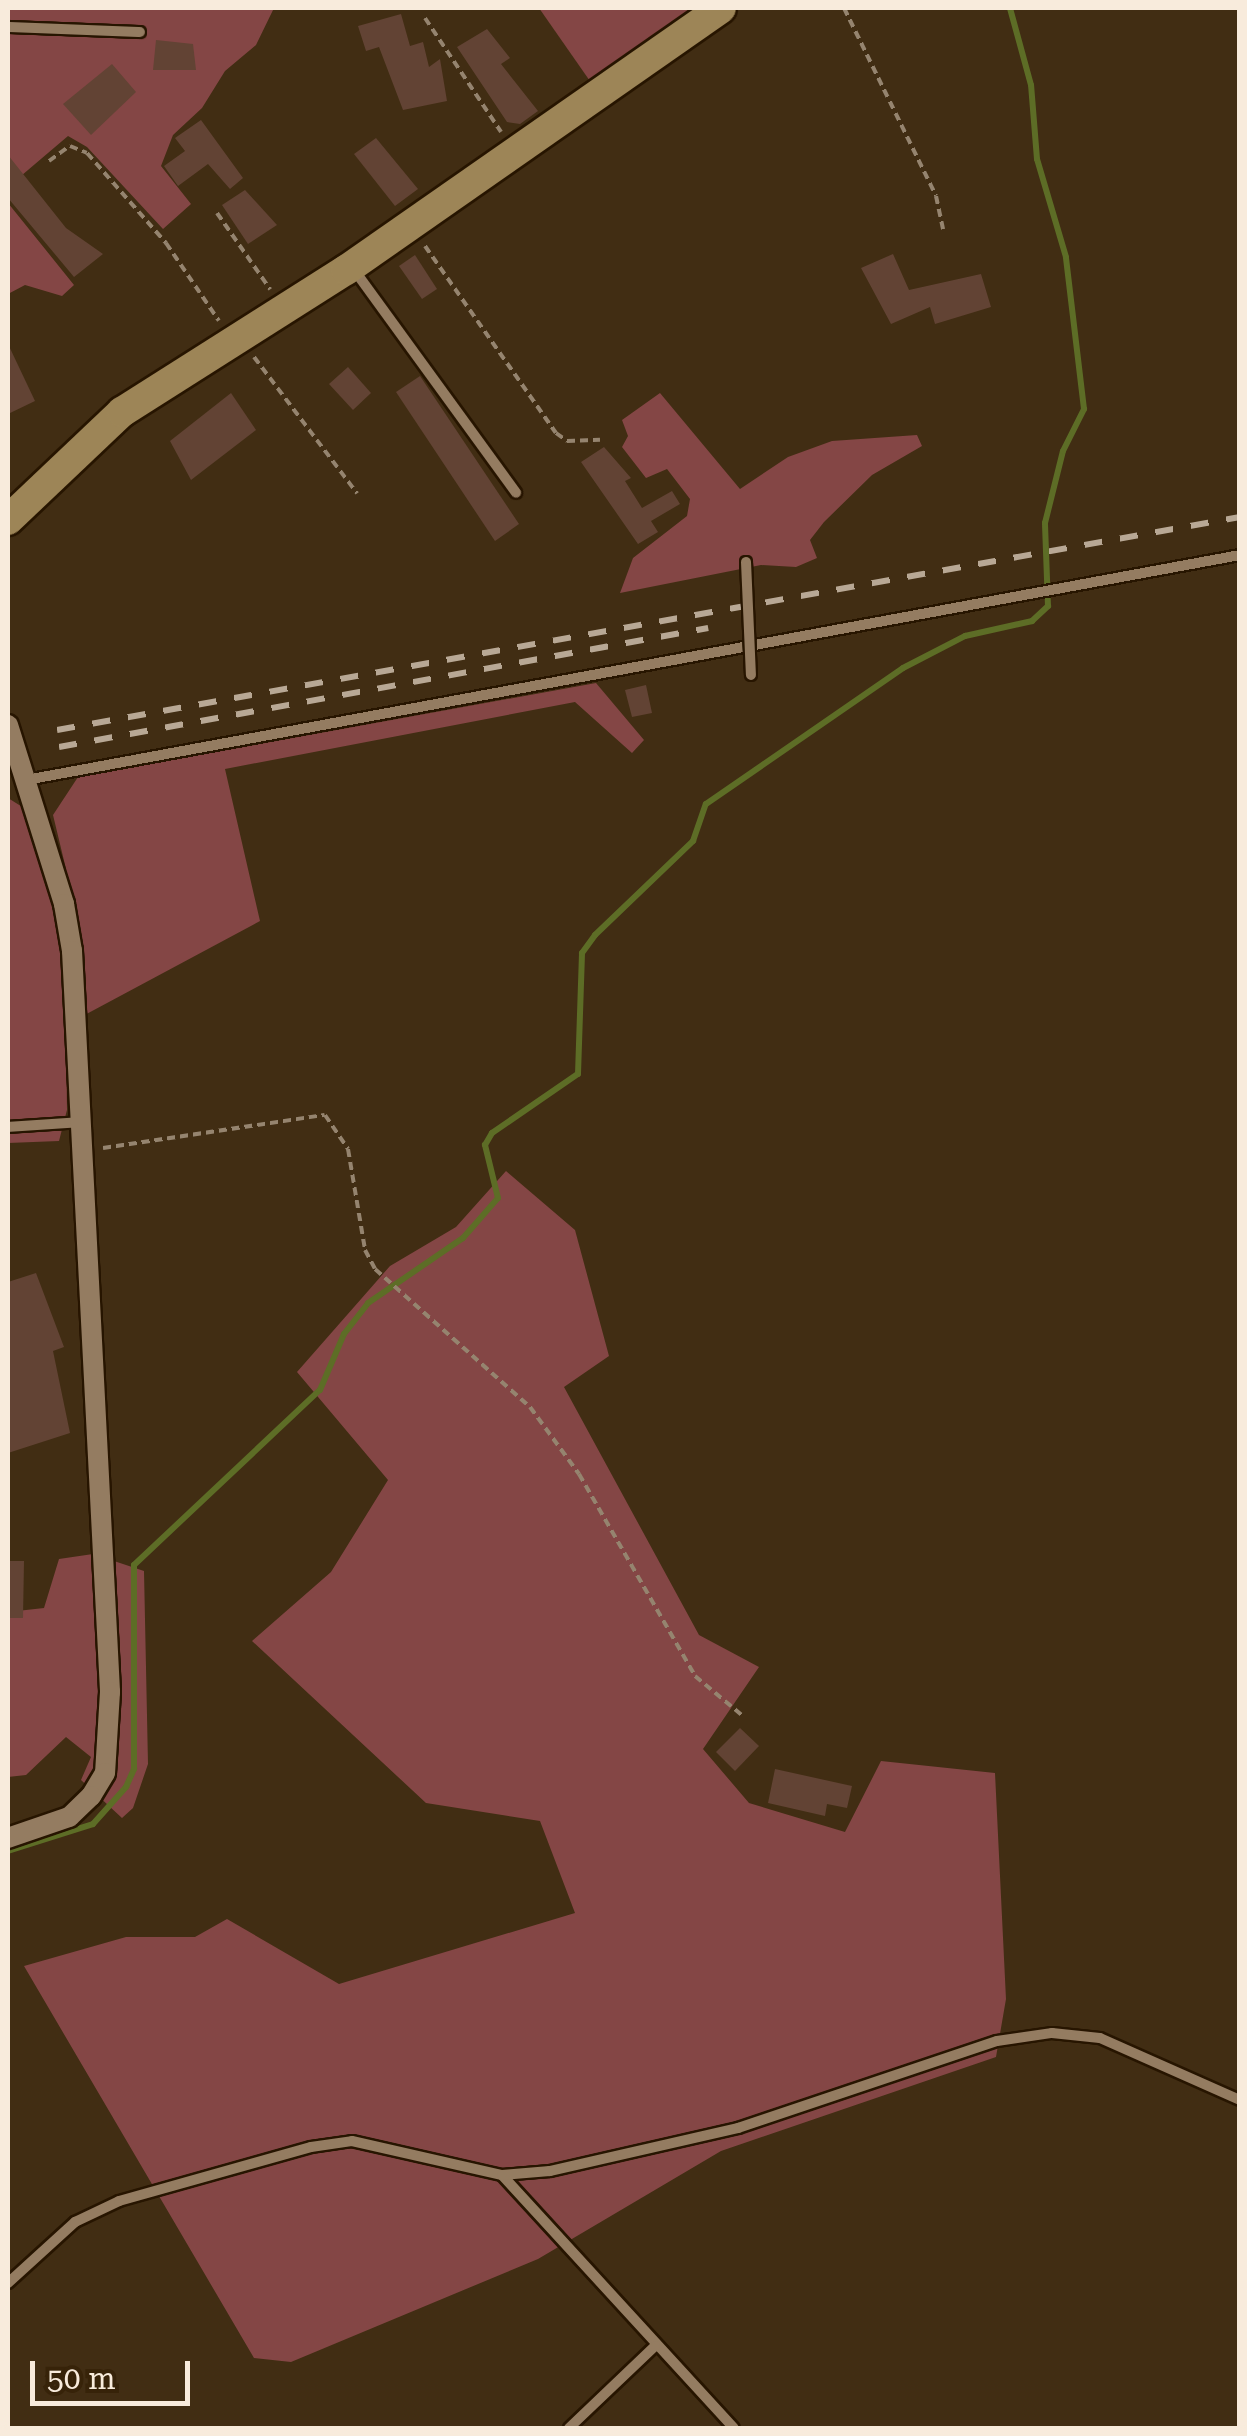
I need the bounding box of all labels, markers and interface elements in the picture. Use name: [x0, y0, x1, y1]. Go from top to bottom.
scale bar: [35, 2341, 195, 2403]
text: 50 m: [47, 2361, 116, 2396]

